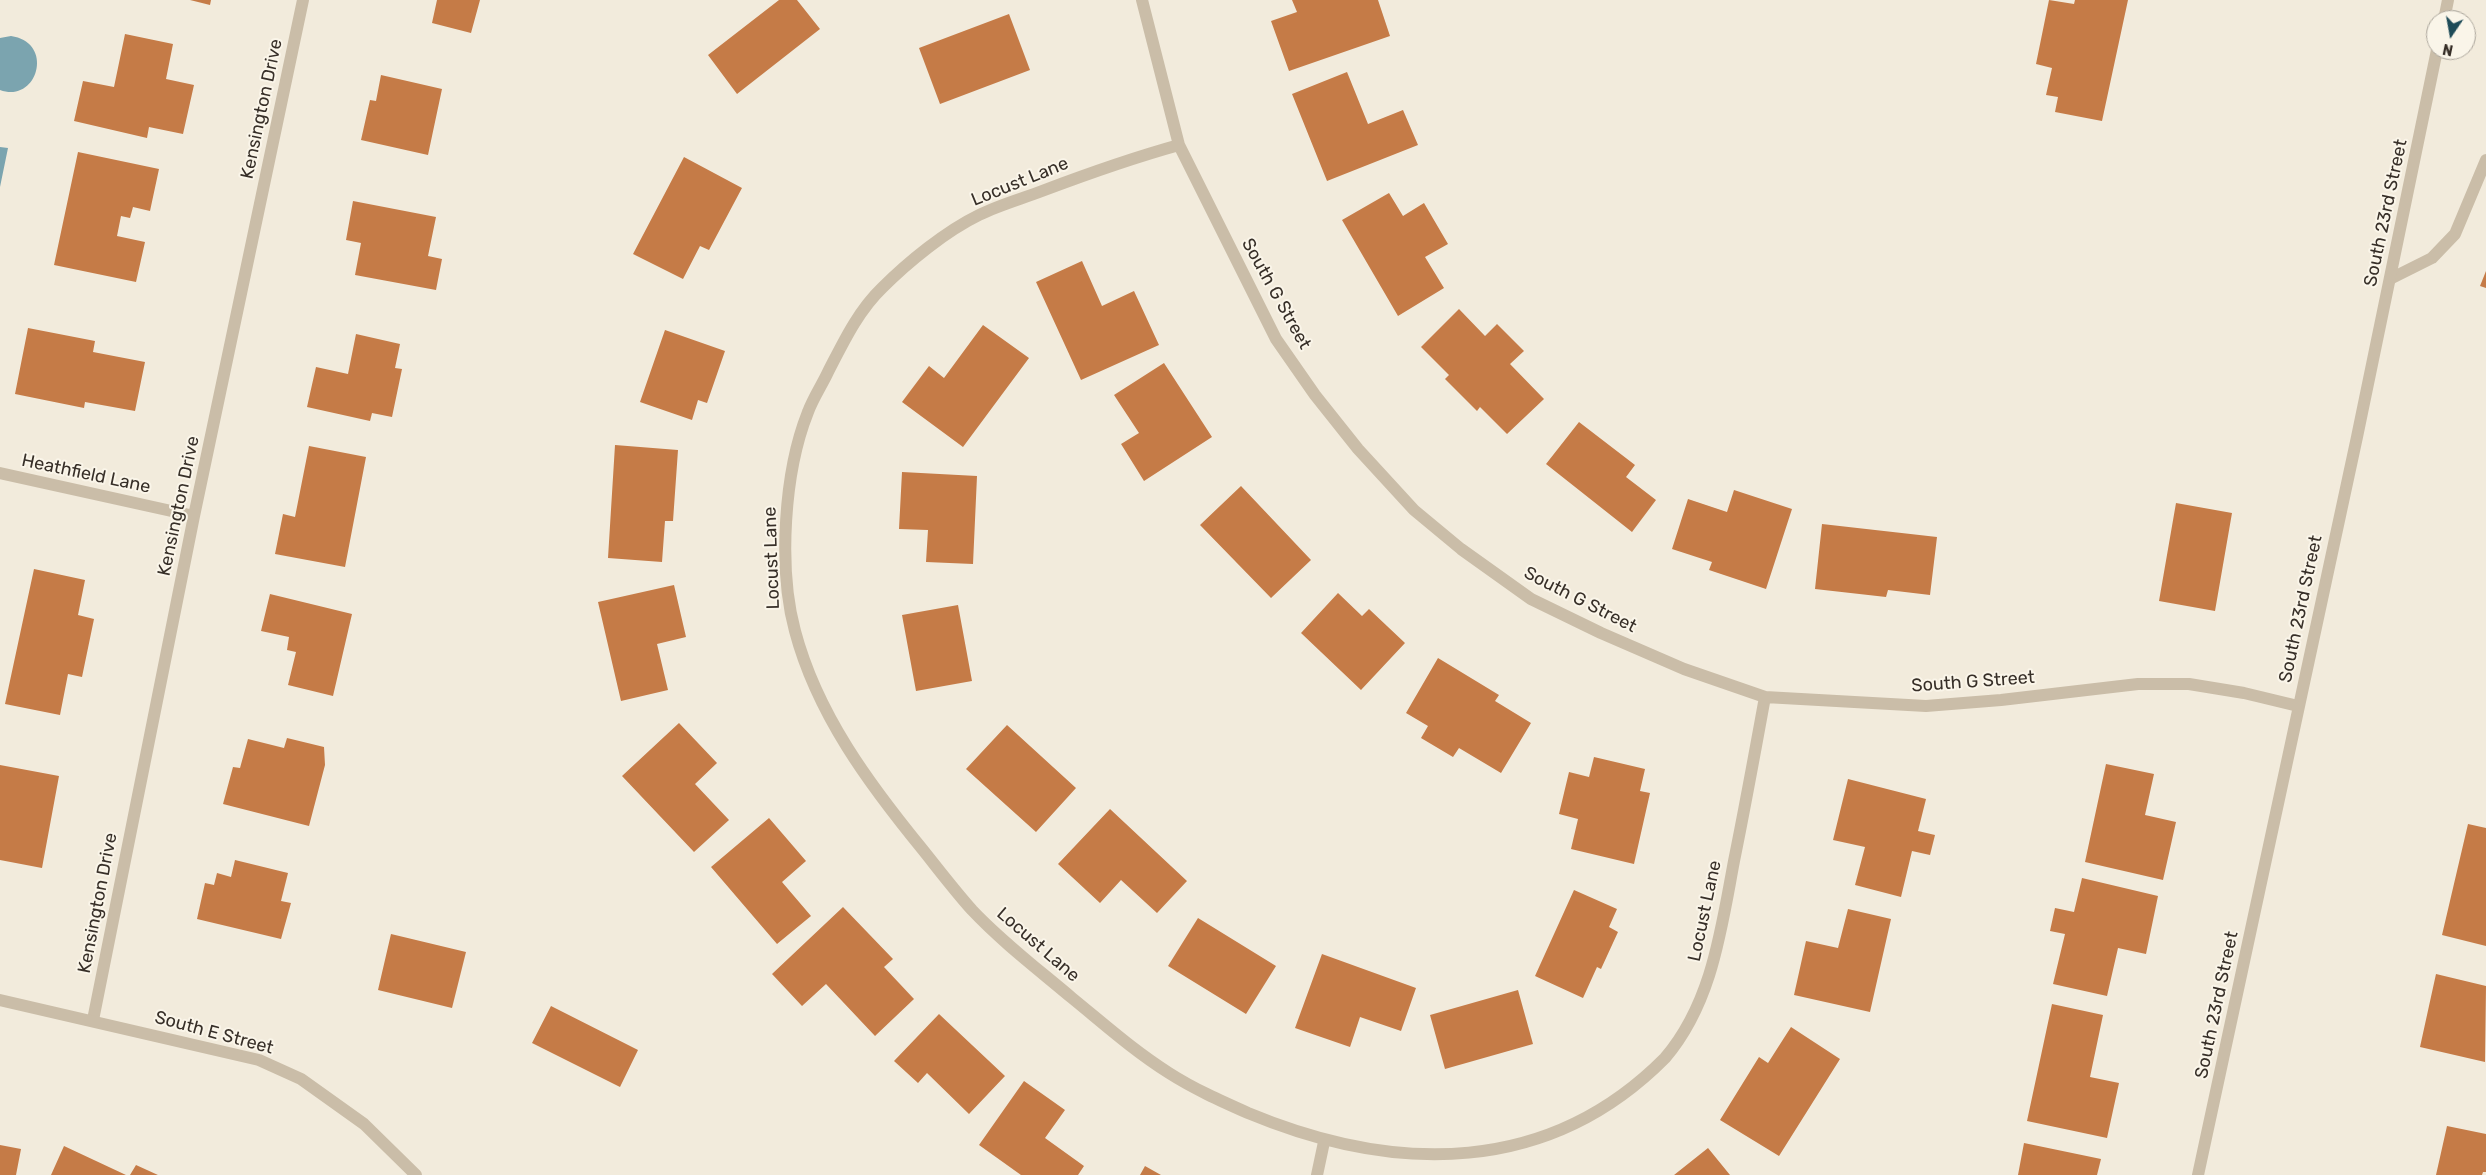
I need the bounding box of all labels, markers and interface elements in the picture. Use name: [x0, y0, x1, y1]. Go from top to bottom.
north arrow: [2426, 10, 2476, 60]
street label: Kensington Drive: [237, 37, 287, 181]
text: N: [2441, 40, 2455, 59]
street label: South 23rd Street: [2360, 137, 2412, 289]
street label: Locust Lane: [968, 153, 1072, 211]
street label: South G Street: [1237, 235, 1315, 353]
street label: Kensington Drive: [154, 434, 204, 578]
street label: Heathfield Lane: [20, 450, 152, 498]
street label: Locust Lane: [759, 506, 785, 610]
street label: South 23rd Street: [2275, 533, 2327, 685]
street label: South G Street: [1520, 562, 1640, 638]
street label: South G Street: [1911, 667, 2035, 697]
street label: Kensington Drive: [74, 831, 122, 975]
street label: Locust Lane: [1684, 859, 1726, 963]
street label: Locust Lane: [992, 903, 1084, 987]
street label: South 23rd Street: [2191, 929, 2243, 1081]
street label: South E Street: [152, 1007, 276, 1059]

